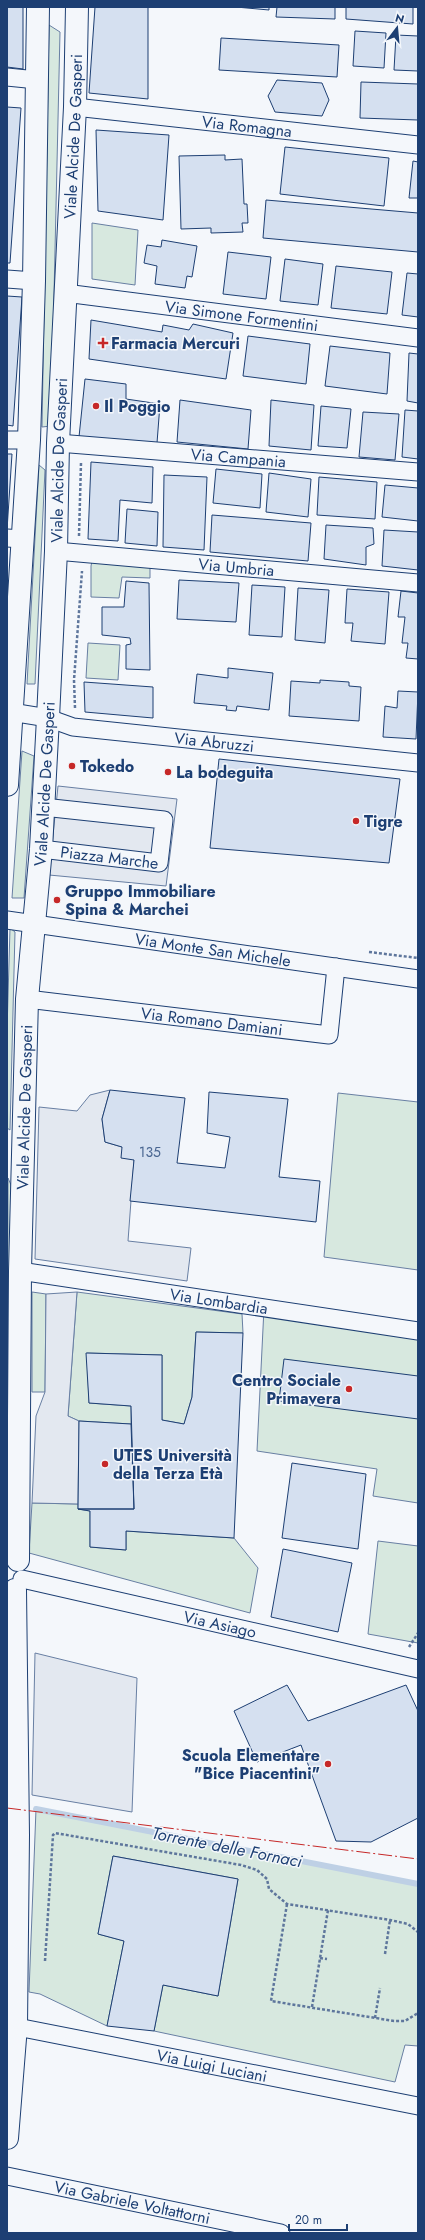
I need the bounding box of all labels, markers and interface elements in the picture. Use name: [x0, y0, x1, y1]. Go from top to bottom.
north arrow: [377, 8, 417, 48]
text: N: [393, 9, 406, 27]
street label: Viale Alcide De Gasperi: [58, 54, 88, 220]
street label: Via Romagna: [201, 110, 293, 143]
street label: Via Simone Formentini: [163, 295, 320, 337]
place label: Farmacia Mercuri: [111, 332, 240, 355]
marker: Farmacia Mercuri: [98, 338, 108, 348]
street label: Viale Alcide De Gasperi: [45, 377, 73, 543]
place label: Il Poggio: [104, 395, 171, 418]
marker: Il Poggio: [91, 401, 101, 411]
street label: Via Campania: [190, 443, 287, 473]
street label: Via Umbria: [197, 553, 275, 582]
street label: Viale Alcide De Gasperi: [28, 701, 61, 867]
street label: Via Abruzzi: [173, 727, 255, 758]
place label: Tokedo: [80, 755, 134, 778]
marker: Tokedo: [67, 761, 77, 771]
place label: La bodeguita: [176, 761, 273, 784]
marker: La bodeguita: [163, 767, 173, 777]
place label: Tigre: [364, 810, 403, 833]
marker: Tigre: [351, 816, 361, 826]
street label: Piazza Marche: [59, 840, 160, 875]
place label: Gruppo Immobiliare Spina & Marchei: [65, 880, 216, 921]
marker: Gruppo Immobiliare Spina & Marchei: [52, 895, 62, 905]
street label: Via Monte San Michele: [133, 927, 292, 973]
street label: Via Romano Damiani: [139, 1002, 284, 1041]
street label: Viale Alcide De Gasperi: [11, 1024, 38, 1190]
house number: 135: [139, 1142, 161, 1162]
street label: Via Lombardia: [168, 1283, 269, 1320]
place label: Centro Sociale Primavera: [232, 1369, 341, 1410]
marker: Centro Sociale Primavera: [344, 1384, 354, 1394]
place label: UTES Università della Terza Età: [113, 1444, 232, 1485]
marker: UTES Università della Terza Età: [100, 1459, 110, 1469]
street label: Via Asiago: [181, 1605, 259, 1644]
place label: Scuola Elementare "Bice Piacentini": [182, 1744, 320, 1785]
marker: Scuola Elementare "Bice Piacentini": [323, 1759, 333, 1769]
water label: Torrente delle Fornaci: [150, 1821, 305, 1873]
street label: Via Luigi Luciani: [155, 2044, 269, 2088]
street label: Via Gabriele Voltattorni: [52, 2175, 212, 2230]
scale bar: [289, 2206, 347, 2232]
text: 20 m: [295, 2211, 322, 2229]

